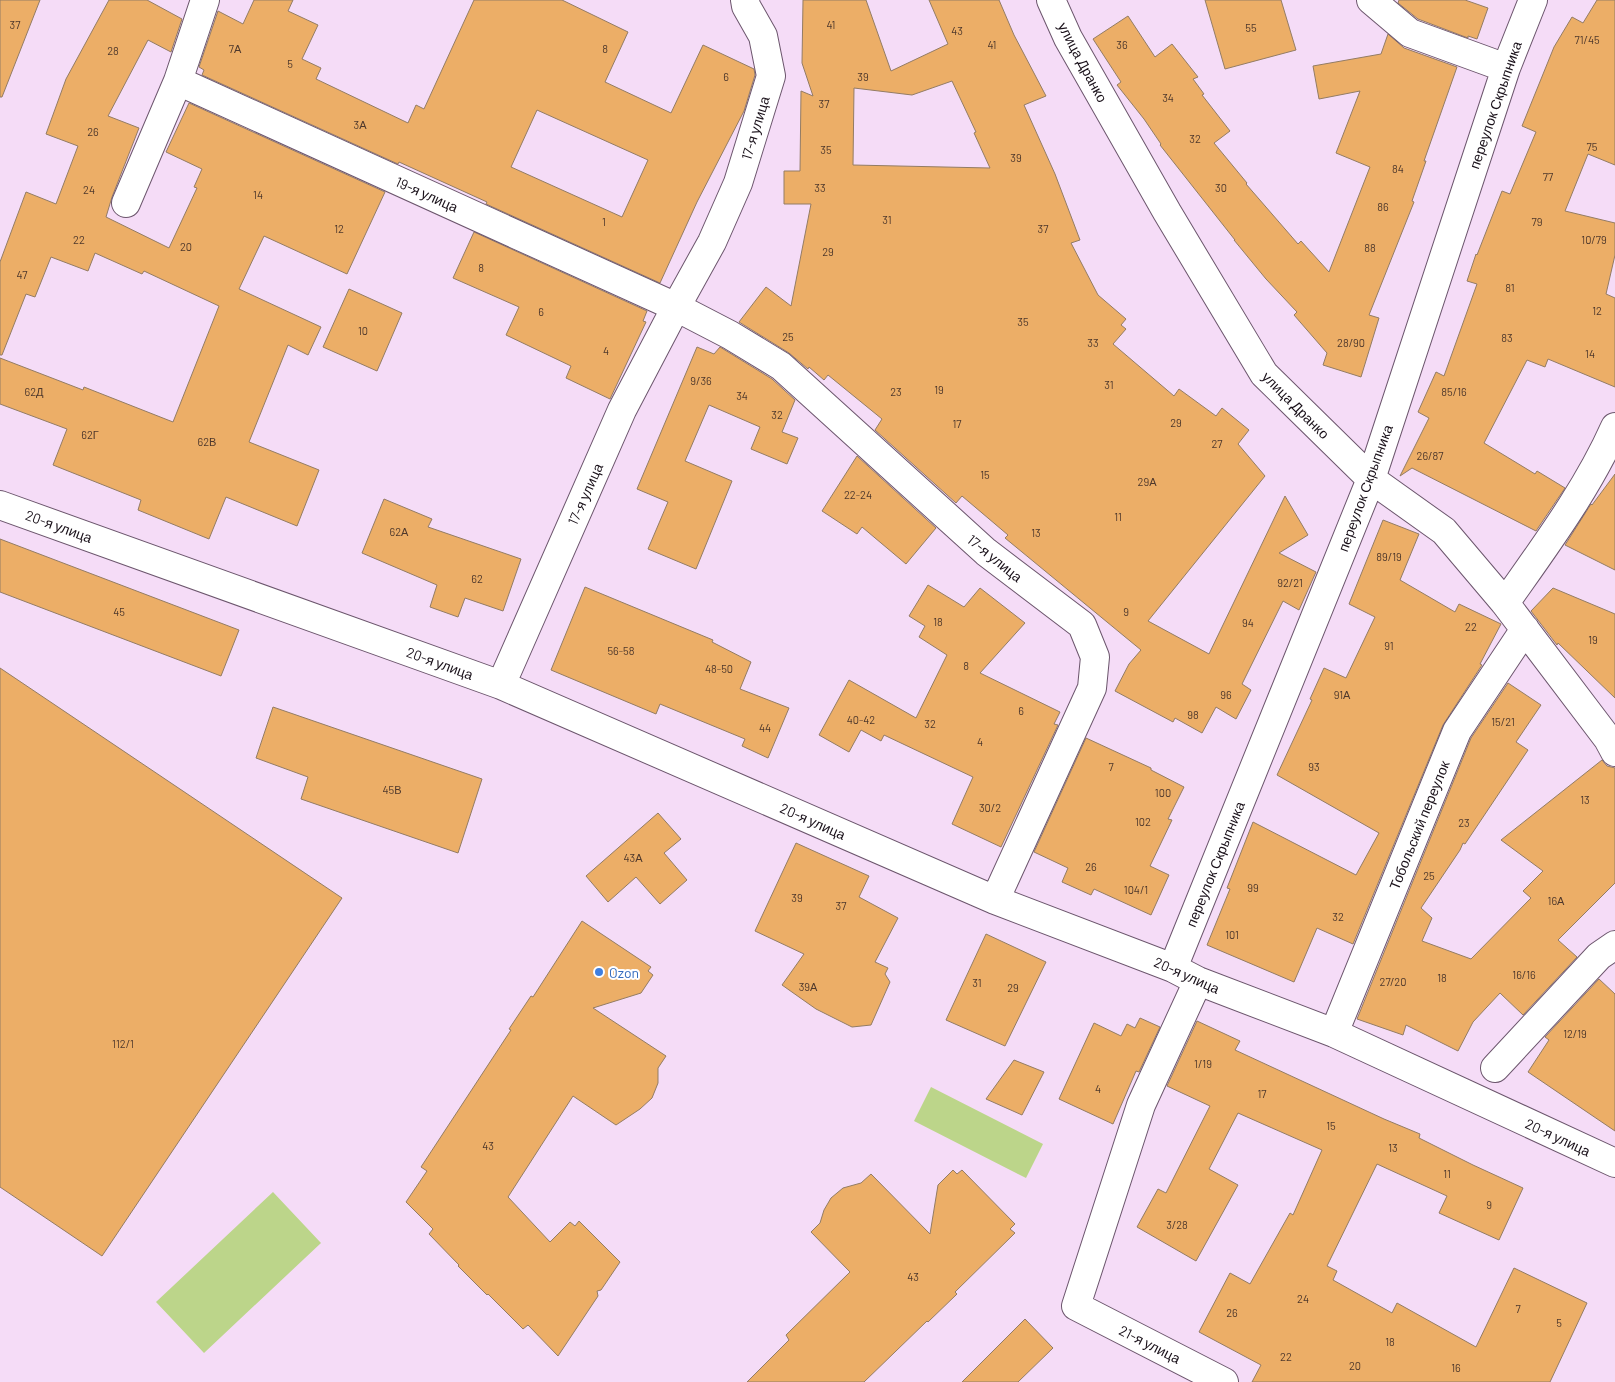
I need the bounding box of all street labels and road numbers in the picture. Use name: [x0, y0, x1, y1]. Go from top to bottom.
street label: улица Дранко: [1055, 19, 1111, 105]
street label: переулок Скрыпника: [1465, 39, 1525, 171]
street label: 17-я улица: [737, 94, 773, 162]
street label: 19-я улица: [393, 173, 461, 215]
street label: улица Дранко: [1259, 368, 1333, 442]
street label: переулок Скрыпника: [1334, 422, 1396, 554]
street label: 17-я улица: [564, 460, 606, 528]
street label: 20-я улица: [23, 506, 95, 546]
street label: 17-я улица: [964, 531, 1026, 585]
street label: 20-я улица: [404, 643, 476, 683]
street label: Тобольский переулок: [1385, 757, 1453, 892]
street label: 20-я улица: [778, 799, 849, 843]
street label: переулок Скрыпника: [1182, 799, 1248, 929]
street label: 20-я улица: [1152, 953, 1223, 997]
street label: 20-я улица: [1523, 1115, 1593, 1160]
street label: 21-я улица: [1116, 1321, 1184, 1367]

